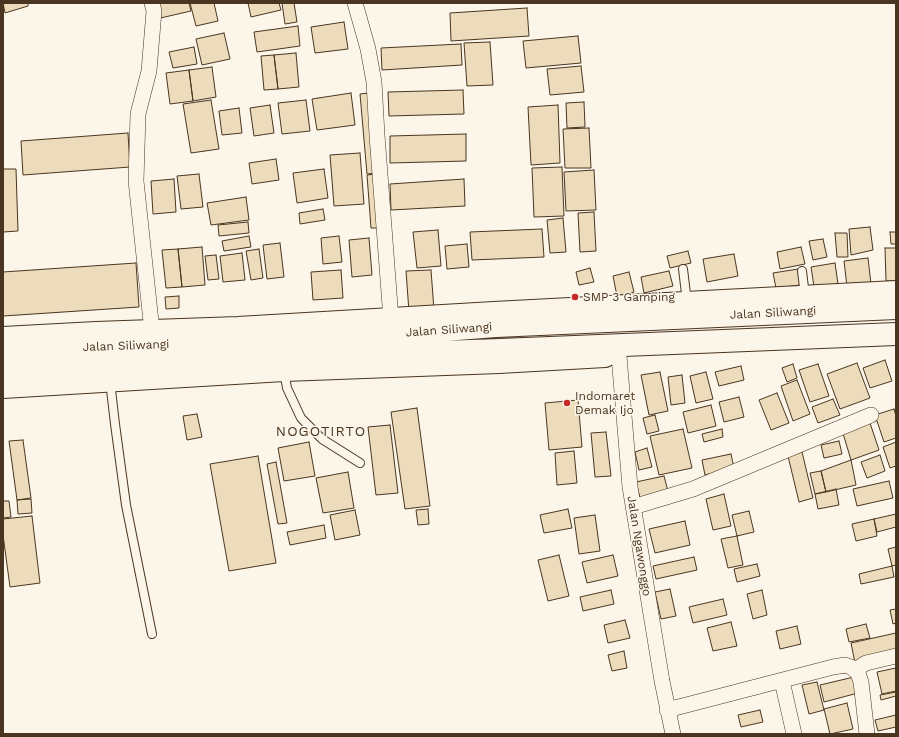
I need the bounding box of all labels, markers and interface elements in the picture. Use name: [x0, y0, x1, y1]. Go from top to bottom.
place label: SMP 3 Gamping: [583, 290, 675, 304]
marker: SMP 3 Gamping: [570, 292, 580, 302]
street label: Jalan Siliwangi: [729, 304, 817, 322]
street label: Jalan Siliwangi: [405, 320, 493, 340]
street label: Jalan Siliwangi: [82, 337, 170, 355]
place label: Indomaret Demak Ijo: [575, 389, 635, 417]
marker: Indomaret Demak Ijo: [562, 398, 572, 408]
district label: NOGOTIRTO: [276, 424, 366, 440]
street label: Jalan Ngawonggo: [624, 495, 654, 597]

